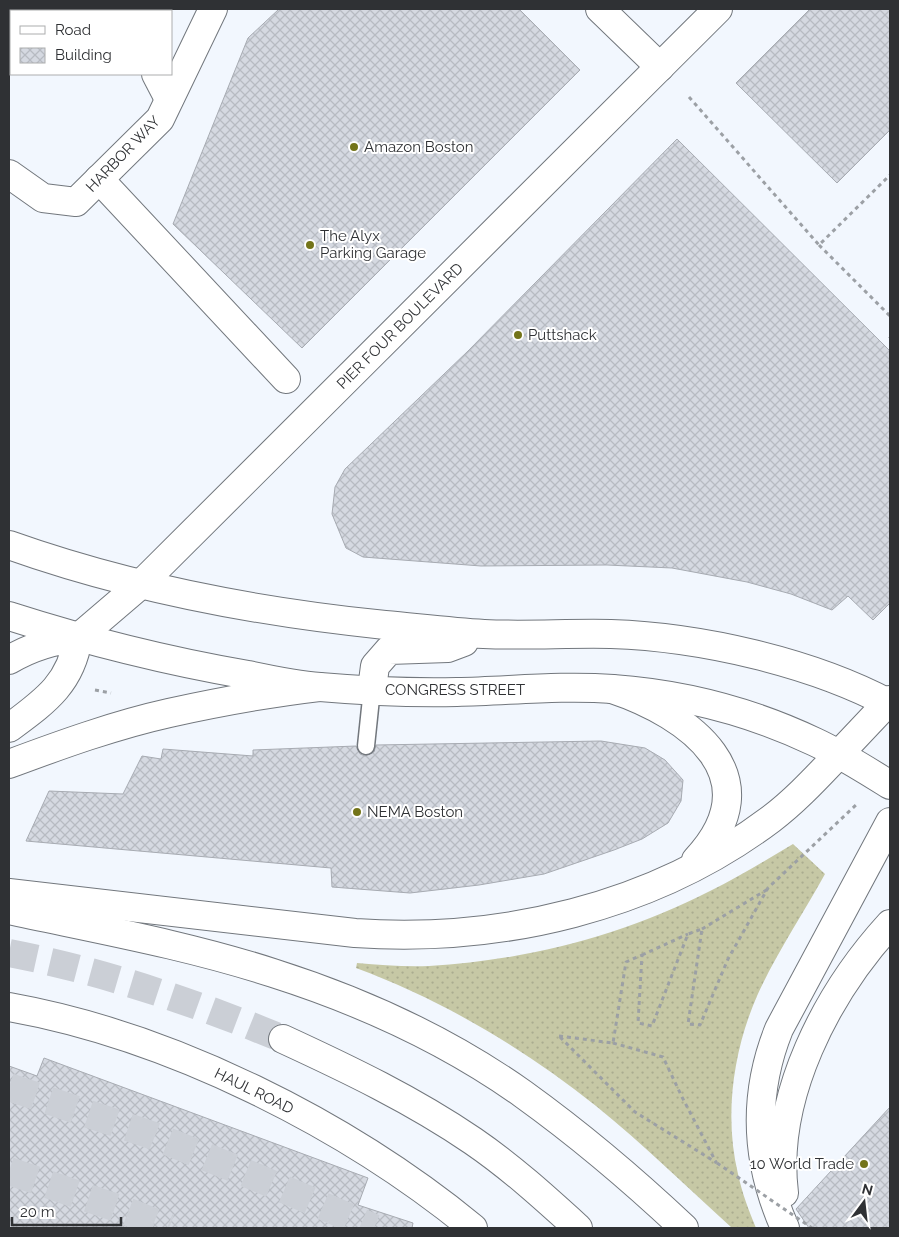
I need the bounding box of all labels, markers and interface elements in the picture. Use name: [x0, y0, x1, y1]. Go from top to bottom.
legend: [10, 10, 172, 75]
text: Road: [55, 21, 91, 39]
text: Building: [55, 46, 112, 64]
street label: HARBOR WAY: [82, 112, 164, 196]
place label: Amazon Boston: [364, 138, 474, 156]
marker: Amazon Boston: [348, 141, 360, 153]
place label: The Alyx Parking Garage: [320, 227, 426, 262]
marker: The Alyx Parking Garage: [304, 239, 316, 251]
street label: PIER FOUR BOULEVARD: [333, 259, 467, 393]
place label: Puttshack: [528, 326, 597, 344]
marker: Puttshack: [512, 329, 524, 341]
street label: CONGRESS STREET: [385, 681, 525, 699]
place label: NEMA Boston: [367, 803, 463, 821]
marker: NEMA Boston: [351, 806, 363, 818]
street label: HAUL ROAD: [212, 1064, 297, 1118]
place label: 10 World Trade: [750, 1155, 854, 1173]
marker: 10 World Trade: [858, 1158, 870, 1170]
north arrow: [839, 1177, 889, 1227]
text: N: [860, 1180, 875, 1199]
scale bar: [12, 1194, 121, 1226]
text: 20 m: [20, 1203, 55, 1221]

